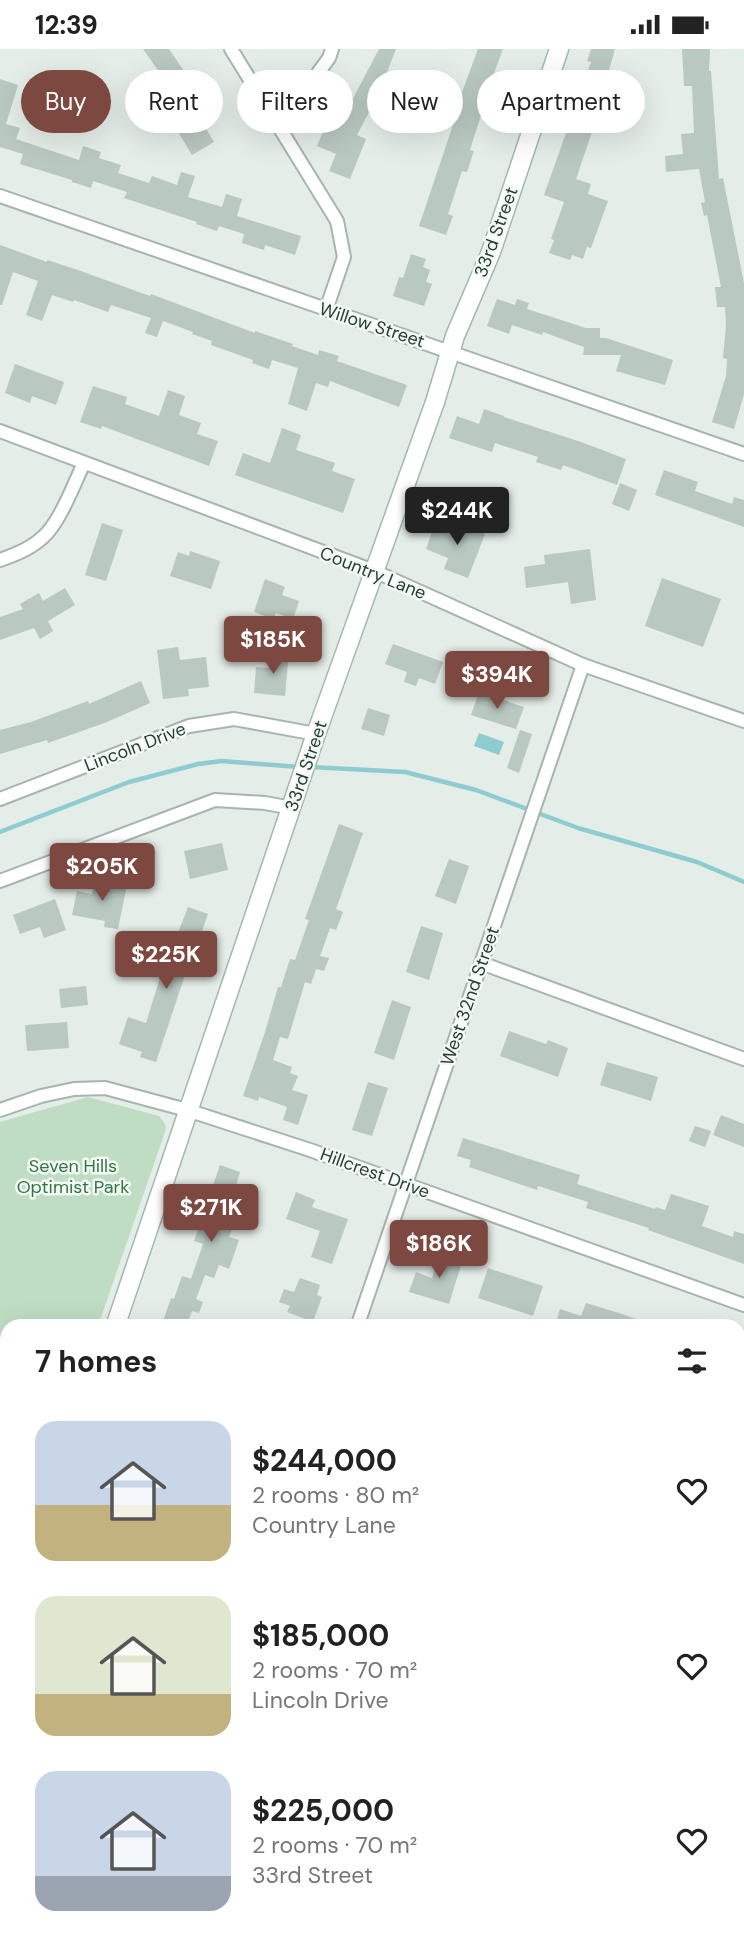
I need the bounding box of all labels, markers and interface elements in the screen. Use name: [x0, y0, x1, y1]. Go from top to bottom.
text: 12:39: [35, 8, 98, 42]
chip: Buy: [21, 70, 111, 133]
chip: Rent: [125, 70, 223, 133]
chip: Filters: [237, 70, 353, 133]
chip: New: [367, 70, 463, 133]
chip: Apartment: [477, 70, 645, 133]
street label: 33rd Street: [469, 183, 523, 281]
street label: Willow Street: [316, 297, 428, 353]
pin: $244K: [408, 487, 506, 547]
text: $244K: [421, 495, 493, 525]
street label: Country Lane: [316, 541, 430, 605]
pin: $185K: [224, 617, 322, 676]
text: $185K: [240, 624, 306, 654]
pin: $394K: [448, 651, 546, 711]
text: $394K: [461, 659, 533, 689]
street label: Lincoln Drive: [81, 717, 189, 777]
street label: 33rd Street: [279, 717, 333, 815]
pin: $205K: [53, 843, 151, 903]
text: $205K: [66, 851, 138, 881]
street label: West 32nd Street: [435, 923, 505, 1069]
pin: $225K: [117, 932, 215, 991]
text: $225K: [131, 939, 201, 969]
street label: Hillcrest Drive: [317, 1142, 433, 1204]
park label: Seven Hills Optimist Park: [17, 1154, 129, 1199]
pin: $271K: [162, 1185, 260, 1244]
text: $271K: [179, 1192, 243, 1222]
pin: $186K: [390, 1221, 488, 1280]
text: $186K: [406, 1228, 472, 1258]
text: 7 homes: [35, 1342, 157, 1381]
icon: filters: [673, 1342, 711, 1380]
text: $244,000: [252, 1441, 397, 1480]
icon: home: [91, 1449, 175, 1533]
icon: heart: [673, 1472, 711, 1510]
text: 2 rooms · 80 m²: [252, 1480, 419, 1510]
text: Country Lane: [252, 1510, 396, 1540]
text: $185,000: [252, 1616, 389, 1655]
icon: home: [91, 1624, 175, 1708]
icon: heart: [673, 1647, 711, 1685]
text: 2 rooms · 70 m²: [252, 1655, 417, 1685]
text: Lincoln Drive: [252, 1685, 389, 1715]
text: $225,000: [252, 1791, 394, 1830]
icon: home: [91, 1799, 175, 1883]
icon: heart: [673, 1822, 711, 1860]
text: 2 rooms · 70 m²: [252, 1830, 417, 1860]
text: 33rd Street: [252, 1860, 373, 1890]

